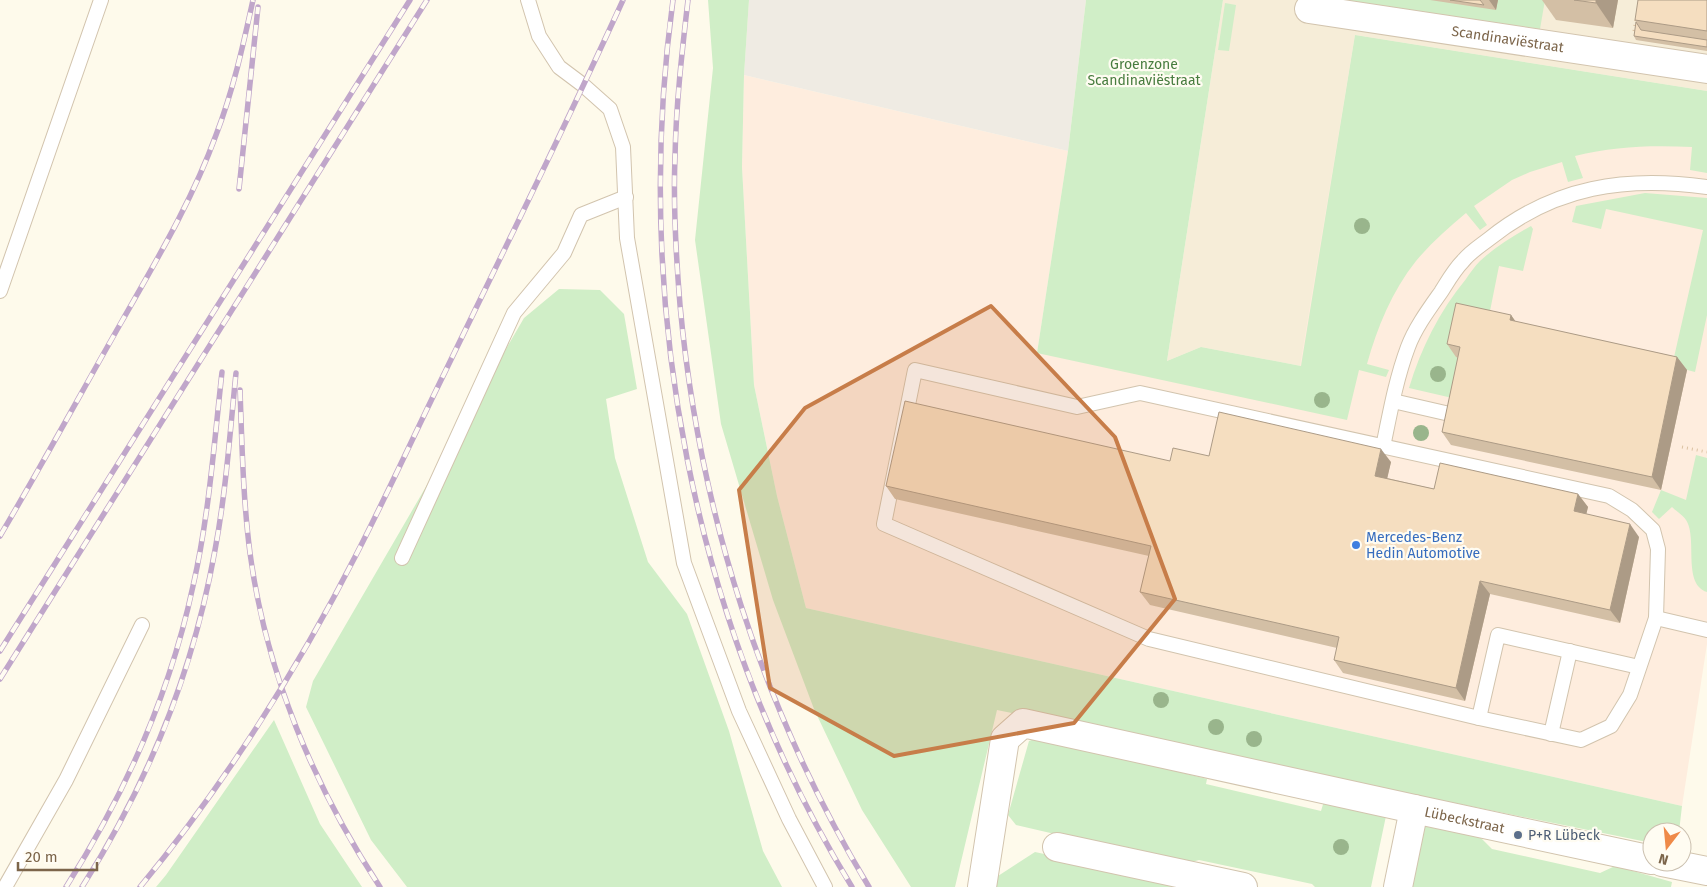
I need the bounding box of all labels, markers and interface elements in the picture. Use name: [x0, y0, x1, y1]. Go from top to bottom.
street label: Scandinaviëstraat: [1450, 22, 1566, 56]
park label: Groenzone Scandinaviëstraat: [1087, 56, 1202, 89]
place label: Mercedes-Benz Hedin Automotive: [1366, 529, 1480, 562]
marker: Mercedes-Benz Hedin Automotive: [1350, 539, 1362, 551]
street label: Lübeckstraat: [1423, 803, 1507, 837]
north arrow: [1642, 822, 1692, 872]
place label: P+R Lübeck: [1528, 827, 1601, 844]
marker: P+R Lübeck: [1512, 829, 1524, 841]
scale bar: [18, 840, 96, 872]
text: 20 m: [25, 848, 58, 866]
text: N: [1657, 850, 1670, 868]

